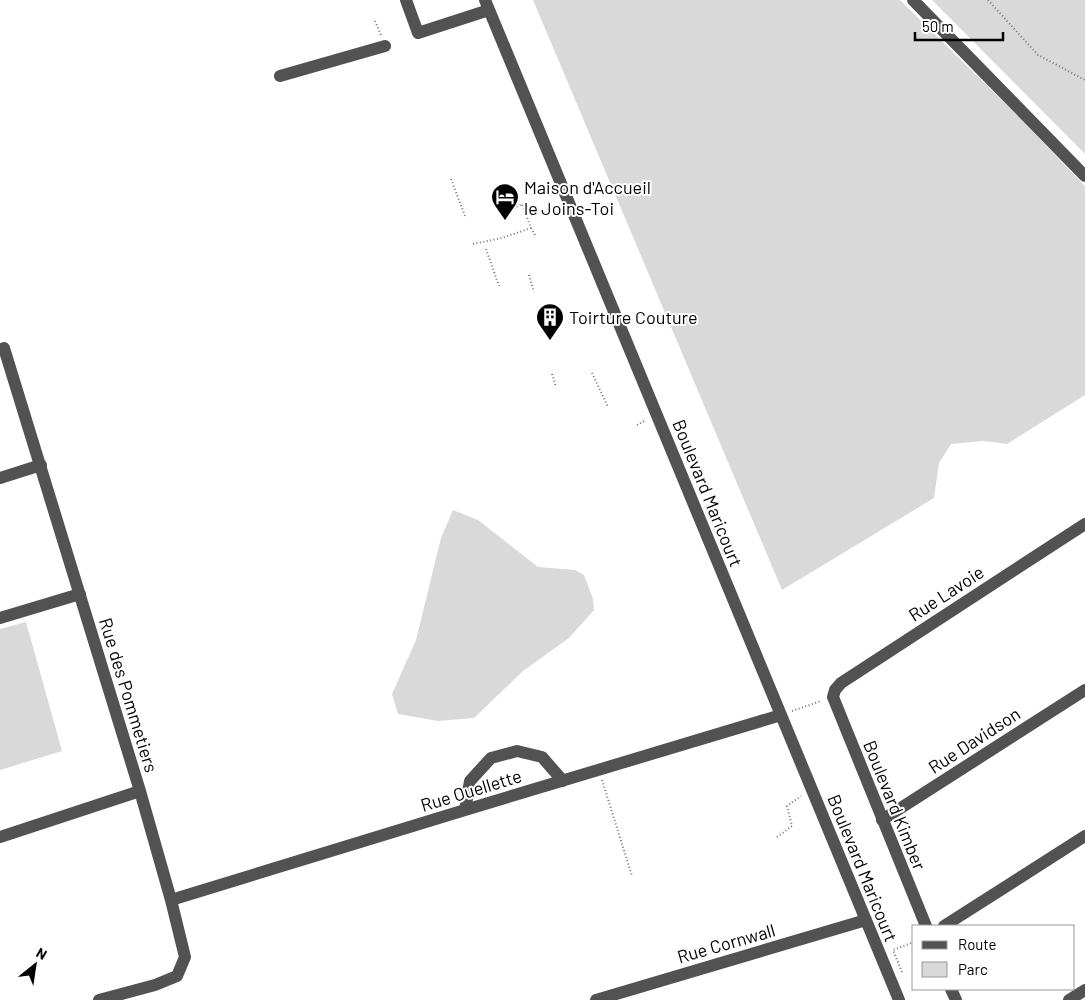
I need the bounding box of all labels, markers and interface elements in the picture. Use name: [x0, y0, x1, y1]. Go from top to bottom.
scale bar: [915, 10, 1002, 42]
text: 50 m: [922, 17, 954, 35]
place label: Maison d'Accueil le Joins-Toi: [524, 176, 651, 219]
hotel icon: Maison d'Accueil le Joins-Toi: [490, 182, 520, 221]
building icon: Toirture Couture: [535, 302, 565, 341]
place label: Toirture Couture: [569, 306, 698, 328]
street label: Boulevard Maricourt: [668, 416, 748, 570]
street label: Rue Lavoie: [904, 561, 988, 625]
street label: Rue des Pommetiers: [95, 615, 163, 775]
street label: Rue Davidson: [924, 702, 1024, 778]
street label: Boulevard Kimber: [859, 737, 931, 873]
street label: Rue Ouellette: [418, 764, 524, 816]
street label: Boulevard Maricourt: [823, 791, 903, 945]
street label: Rue Cornwall: [674, 919, 778, 967]
legend: [912, 925, 1075, 990]
text: Route: [958, 935, 997, 953]
north arrow: [10, 940, 60, 990]
text: N: [33, 944, 50, 963]
text: Parc: [958, 960, 988, 978]

